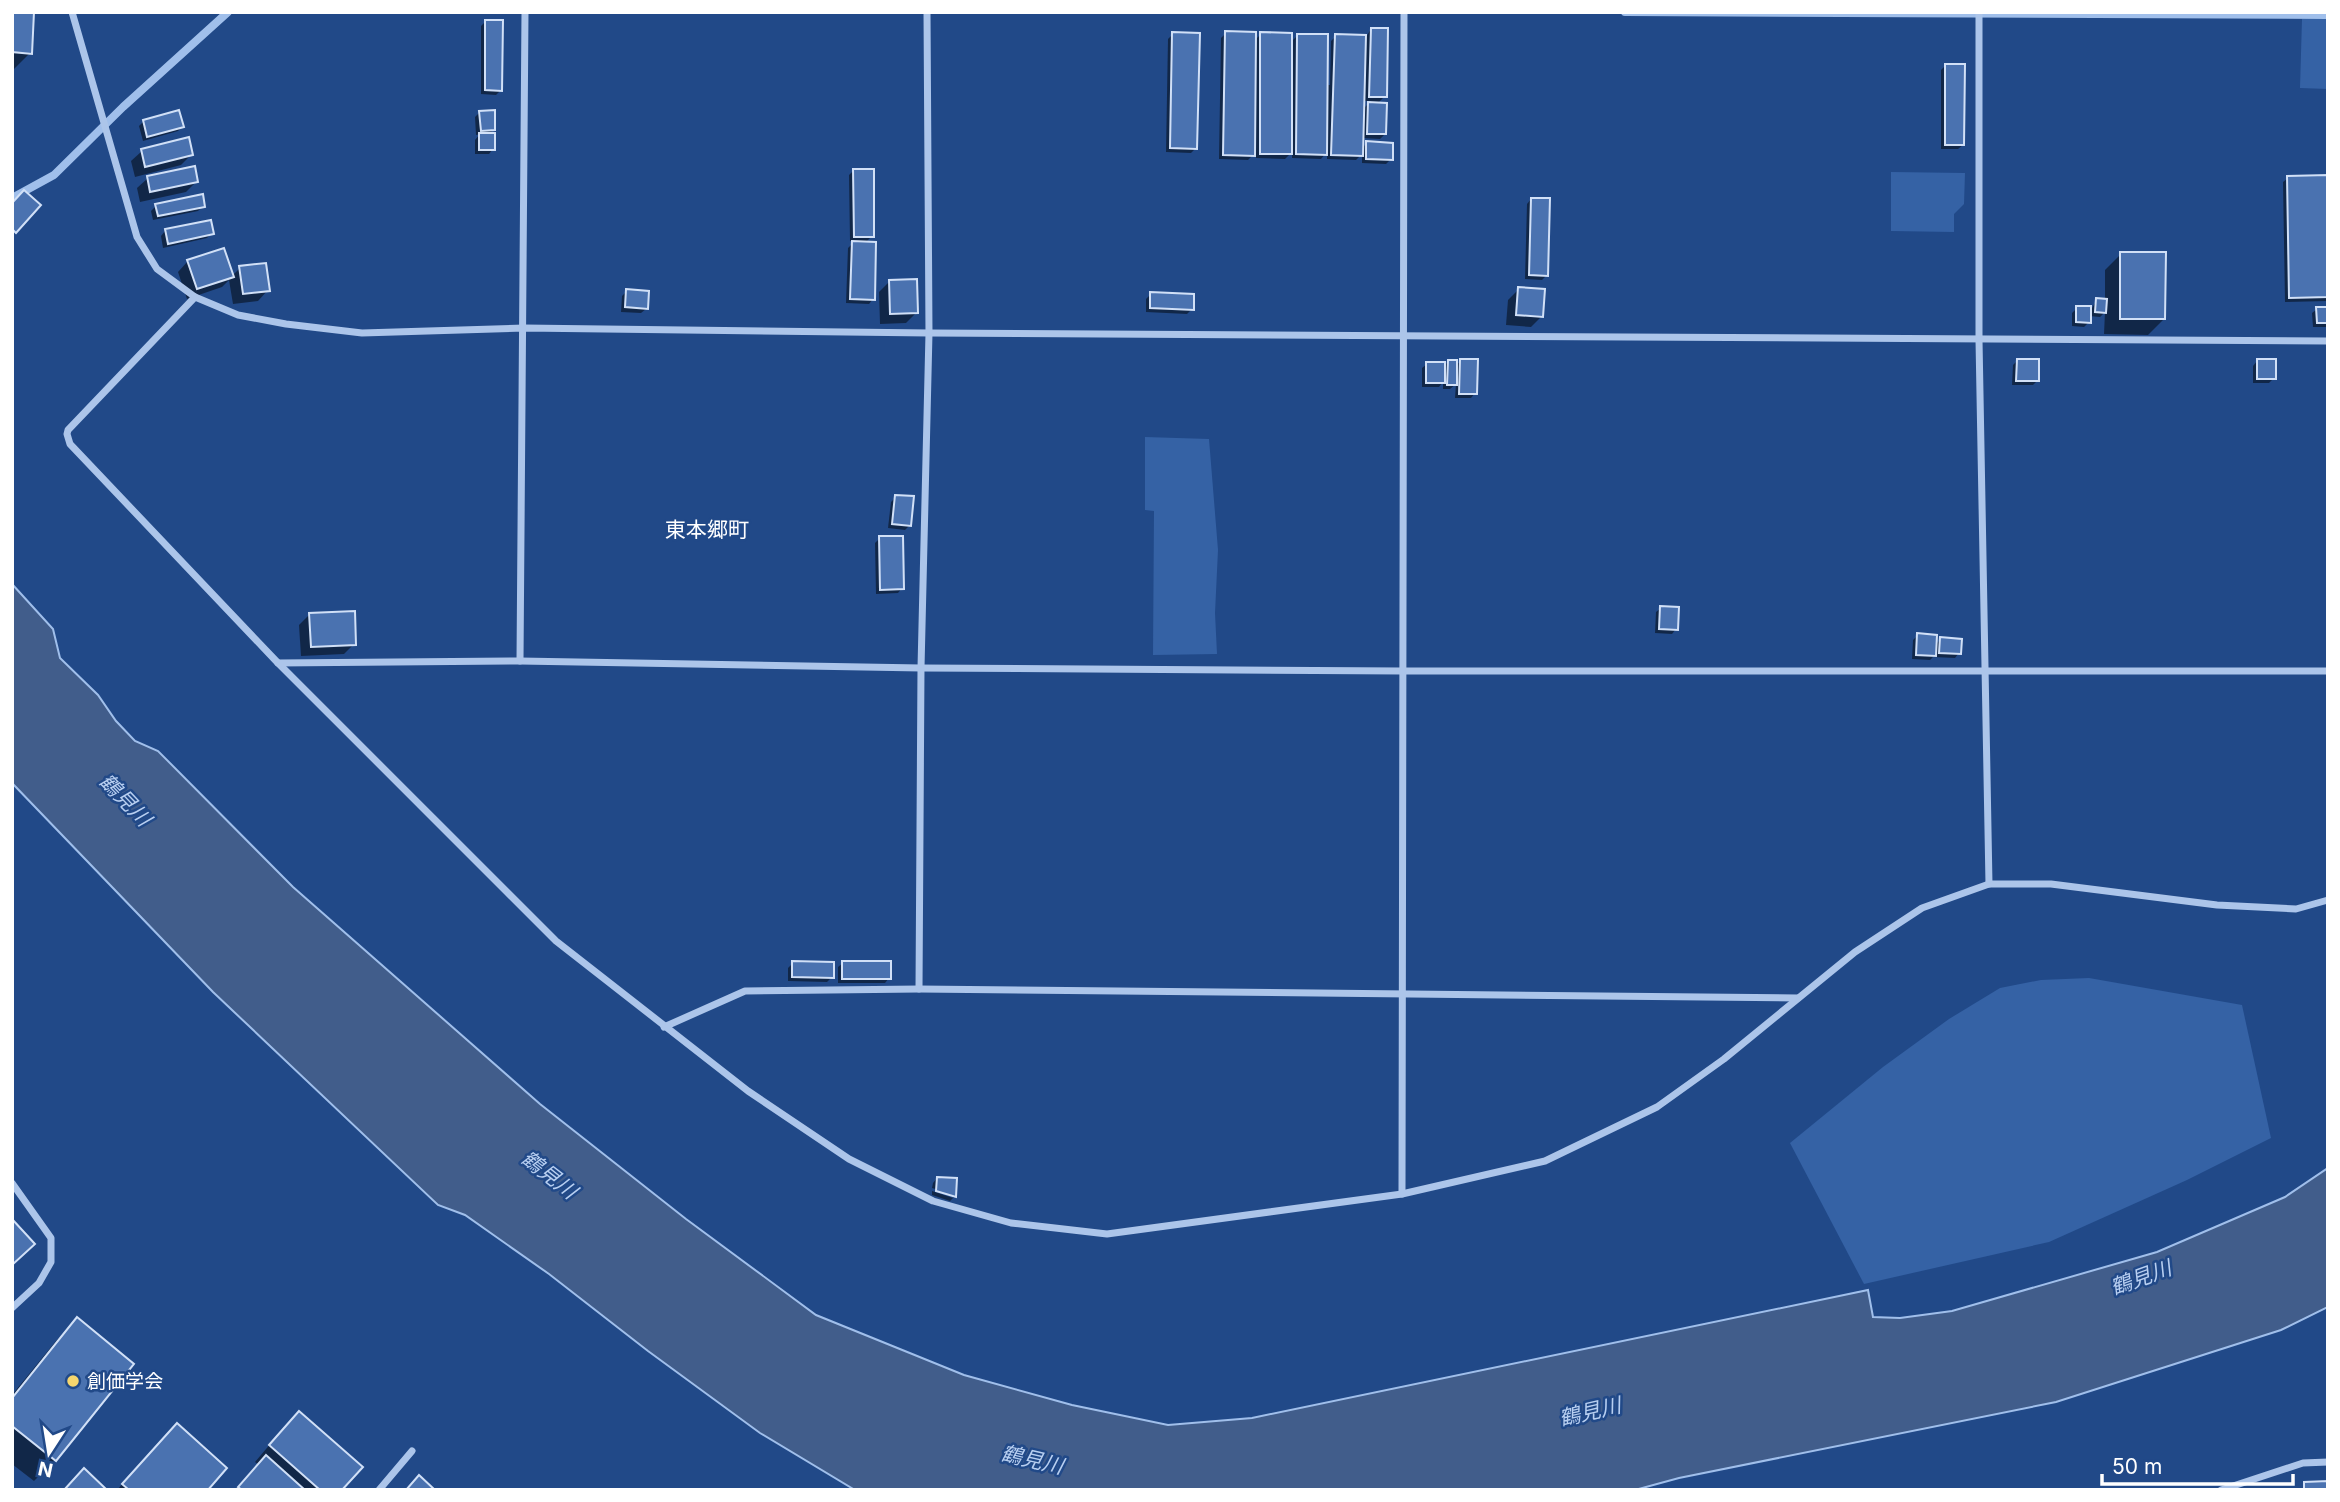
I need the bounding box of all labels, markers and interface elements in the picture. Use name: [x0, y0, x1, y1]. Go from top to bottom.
district label: 東本郷町: [665, 517, 749, 542]
water label: 鶴見川: [94, 768, 158, 832]
water label: 鶴見川: [517, 1145, 583, 1205]
water label: 鶴見川: [2107, 1254, 2177, 1300]
place label: 創価学会: [87, 1370, 163, 1393]
marker: 創価学会: [65, 1373, 81, 1389]
water label: 鶴見川: [1556, 1392, 1625, 1431]
north arrow: [14, 1418, 84, 1488]
water label: 鶴見川: [999, 1440, 1068, 1479]
scale bar: [2102, 1442, 2293, 1486]
text: 50 m: [2112, 1454, 2162, 1479]
text: N: [36, 1456, 55, 1482]

